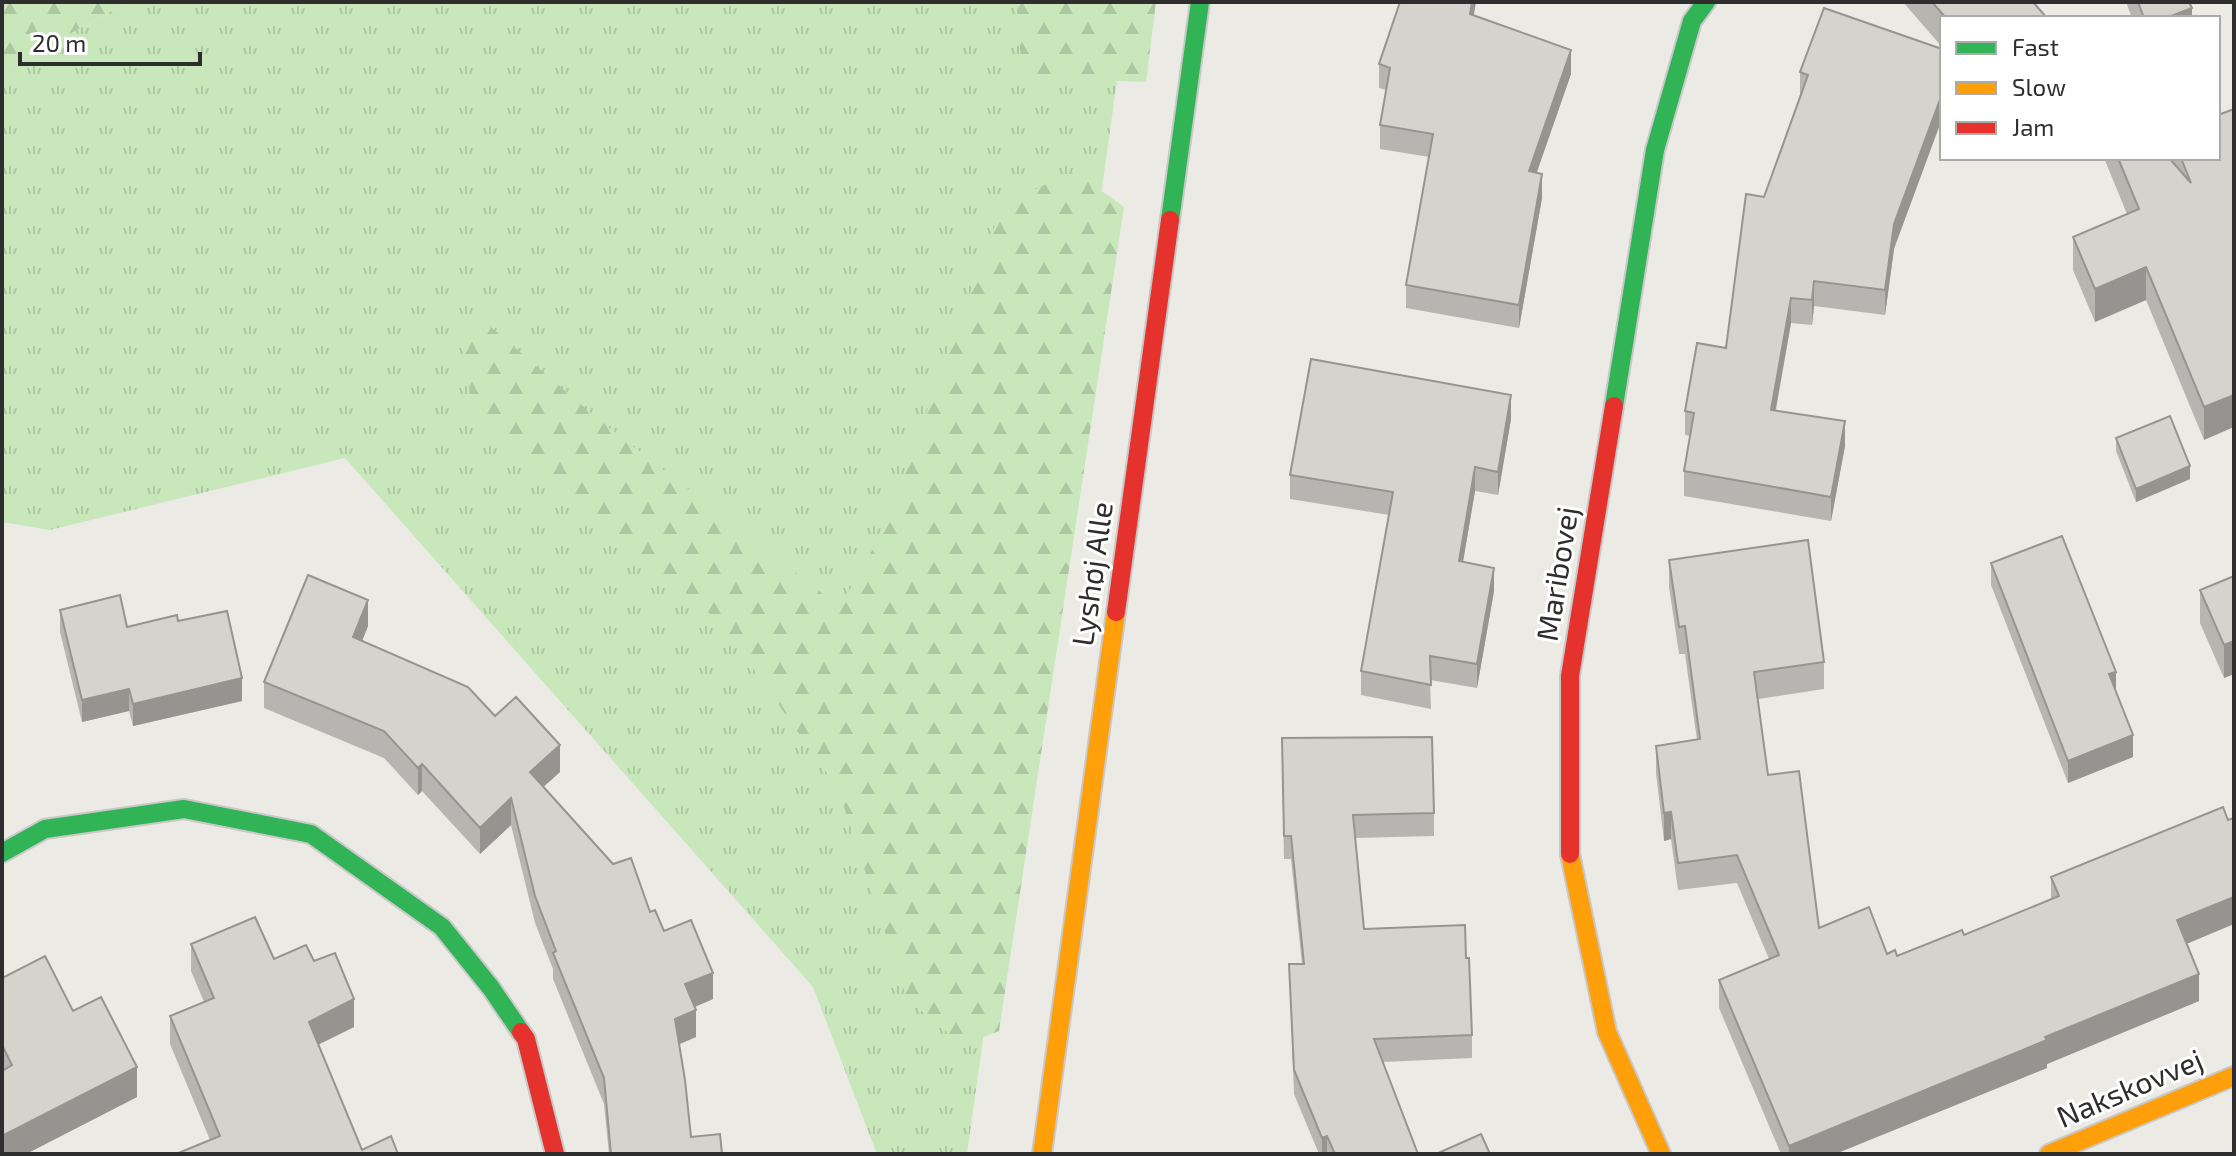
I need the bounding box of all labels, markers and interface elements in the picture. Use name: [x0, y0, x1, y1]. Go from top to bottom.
scale bar: [20, 16, 200, 66]
legend: [1940, 16, 2220, 160]
text: 20 m: [32, 28, 86, 57]
text: Fast: [2012, 32, 2059, 61]
text: Slow: [2012, 72, 2066, 101]
text: Jam: [2012, 112, 2054, 141]
street label: Lyshøj Alle: [1063, 499, 1119, 648]
street label: Maribovej: [1528, 504, 1584, 643]
street label: Nakskovvej: [2051, 1040, 2208, 1134]

